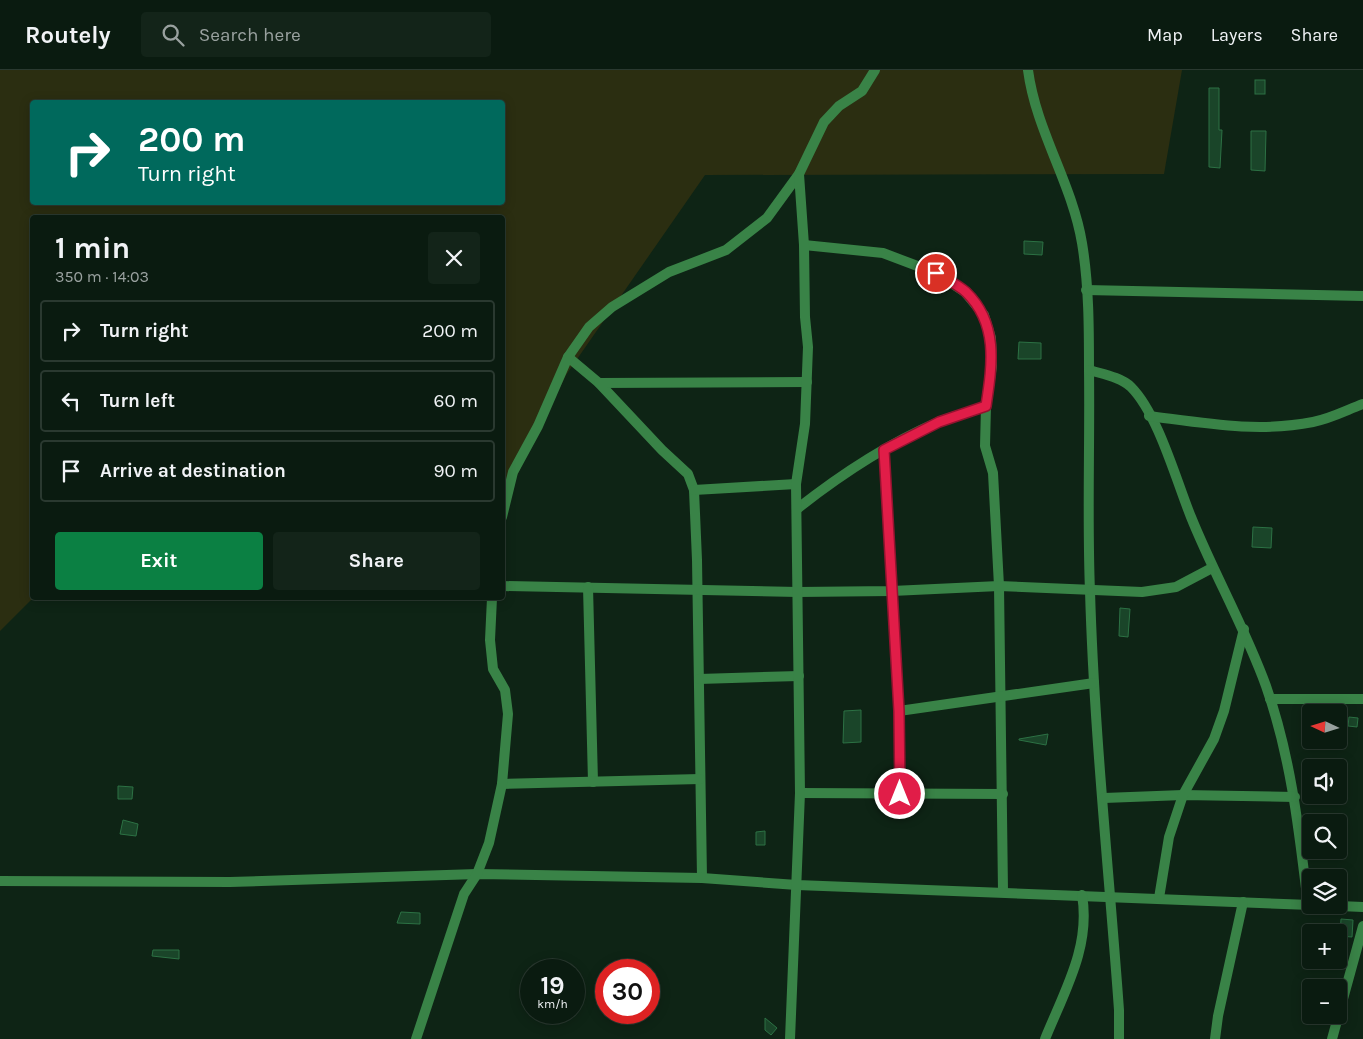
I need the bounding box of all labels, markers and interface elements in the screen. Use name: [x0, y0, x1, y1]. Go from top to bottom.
search box: [141, 12, 491, 57]
text: Routely: [25, 21, 111, 49]
icon: search: [159, 21, 187, 49]
text: Search here: [199, 24, 301, 46]
text: Map: [1147, 24, 1183, 46]
text: Layers: [1211, 24, 1263, 46]
text: Share: [1291, 24, 1338, 46]
text: 200 m: [138, 119, 246, 160]
icon: right: [55, 120, 120, 185]
text: Turn right: [138, 161, 236, 187]
text: 1 min: [55, 230, 130, 266]
button: close: [428, 232, 480, 284]
pin: [915, 252, 957, 294]
icon: arrive: [922, 259, 950, 287]
text: 350 m · 14:03: [55, 267, 149, 286]
icon: right: [57, 317, 85, 345]
text: Turn right: [100, 320, 189, 342]
text: 200 m: [422, 320, 478, 342]
icon: left: [57, 387, 85, 415]
text: Turn left: [100, 390, 175, 412]
text: 60 m: [434, 390, 478, 412]
icon: arrive: [57, 457, 85, 485]
text: Arrive at destination: [100, 460, 286, 482]
text: 90 m: [433, 460, 478, 482]
button: Exit: [55, 532, 263, 590]
button: Share: [273, 532, 480, 590]
north arrow: [1302, 704, 1348, 749]
map controls: [1302, 704, 1347, 1024]
button: sound: [1302, 759, 1347, 804]
position arrow: [873, 767, 925, 819]
button: search: [1302, 814, 1347, 859]
button: layers: [1302, 869, 1347, 914]
button: +: [1302, 924, 1347, 969]
speed limit sign: 30: [595, 959, 660, 1024]
text: 19: [540, 971, 565, 1000]
button: −: [1302, 979, 1347, 1024]
text: km/h: [537, 997, 568, 1011]

